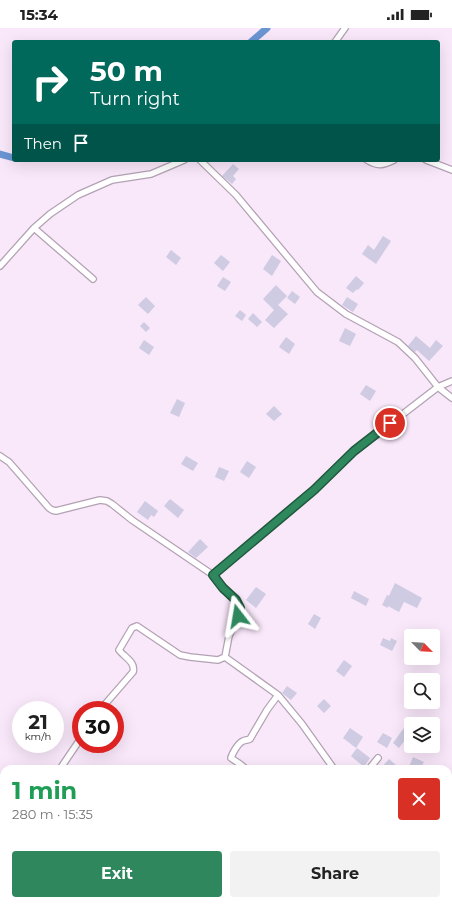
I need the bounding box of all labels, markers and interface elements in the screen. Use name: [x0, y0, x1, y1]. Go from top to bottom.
text: 15:34: [20, 5, 58, 24]
text: 50 m: [90, 54, 163, 88]
icon: right: [24, 56, 76, 108]
text: Turn right: [90, 88, 180, 110]
icon: arrive: [70, 132, 92, 154]
text: Then: [24, 134, 62, 153]
pin: [373, 406, 407, 440]
icon: arrive: [379, 412, 401, 434]
position arrow: [217, 595, 259, 637]
north arrow: [404, 629, 440, 665]
map controls: [404, 629, 440, 753]
button: search: [404, 673, 440, 709]
speed limit sign: 30: [72, 701, 124, 753]
text: 21: [28, 710, 48, 734]
button: layers: [404, 717, 440, 753]
text: km/h: [25, 730, 51, 743]
text: 1 min: [12, 776, 77, 805]
button: close: [398, 778, 440, 820]
text: 280 m · 15:35: [12, 806, 93, 822]
button: Exit: [12, 851, 222, 897]
button: Share: [230, 851, 440, 897]

